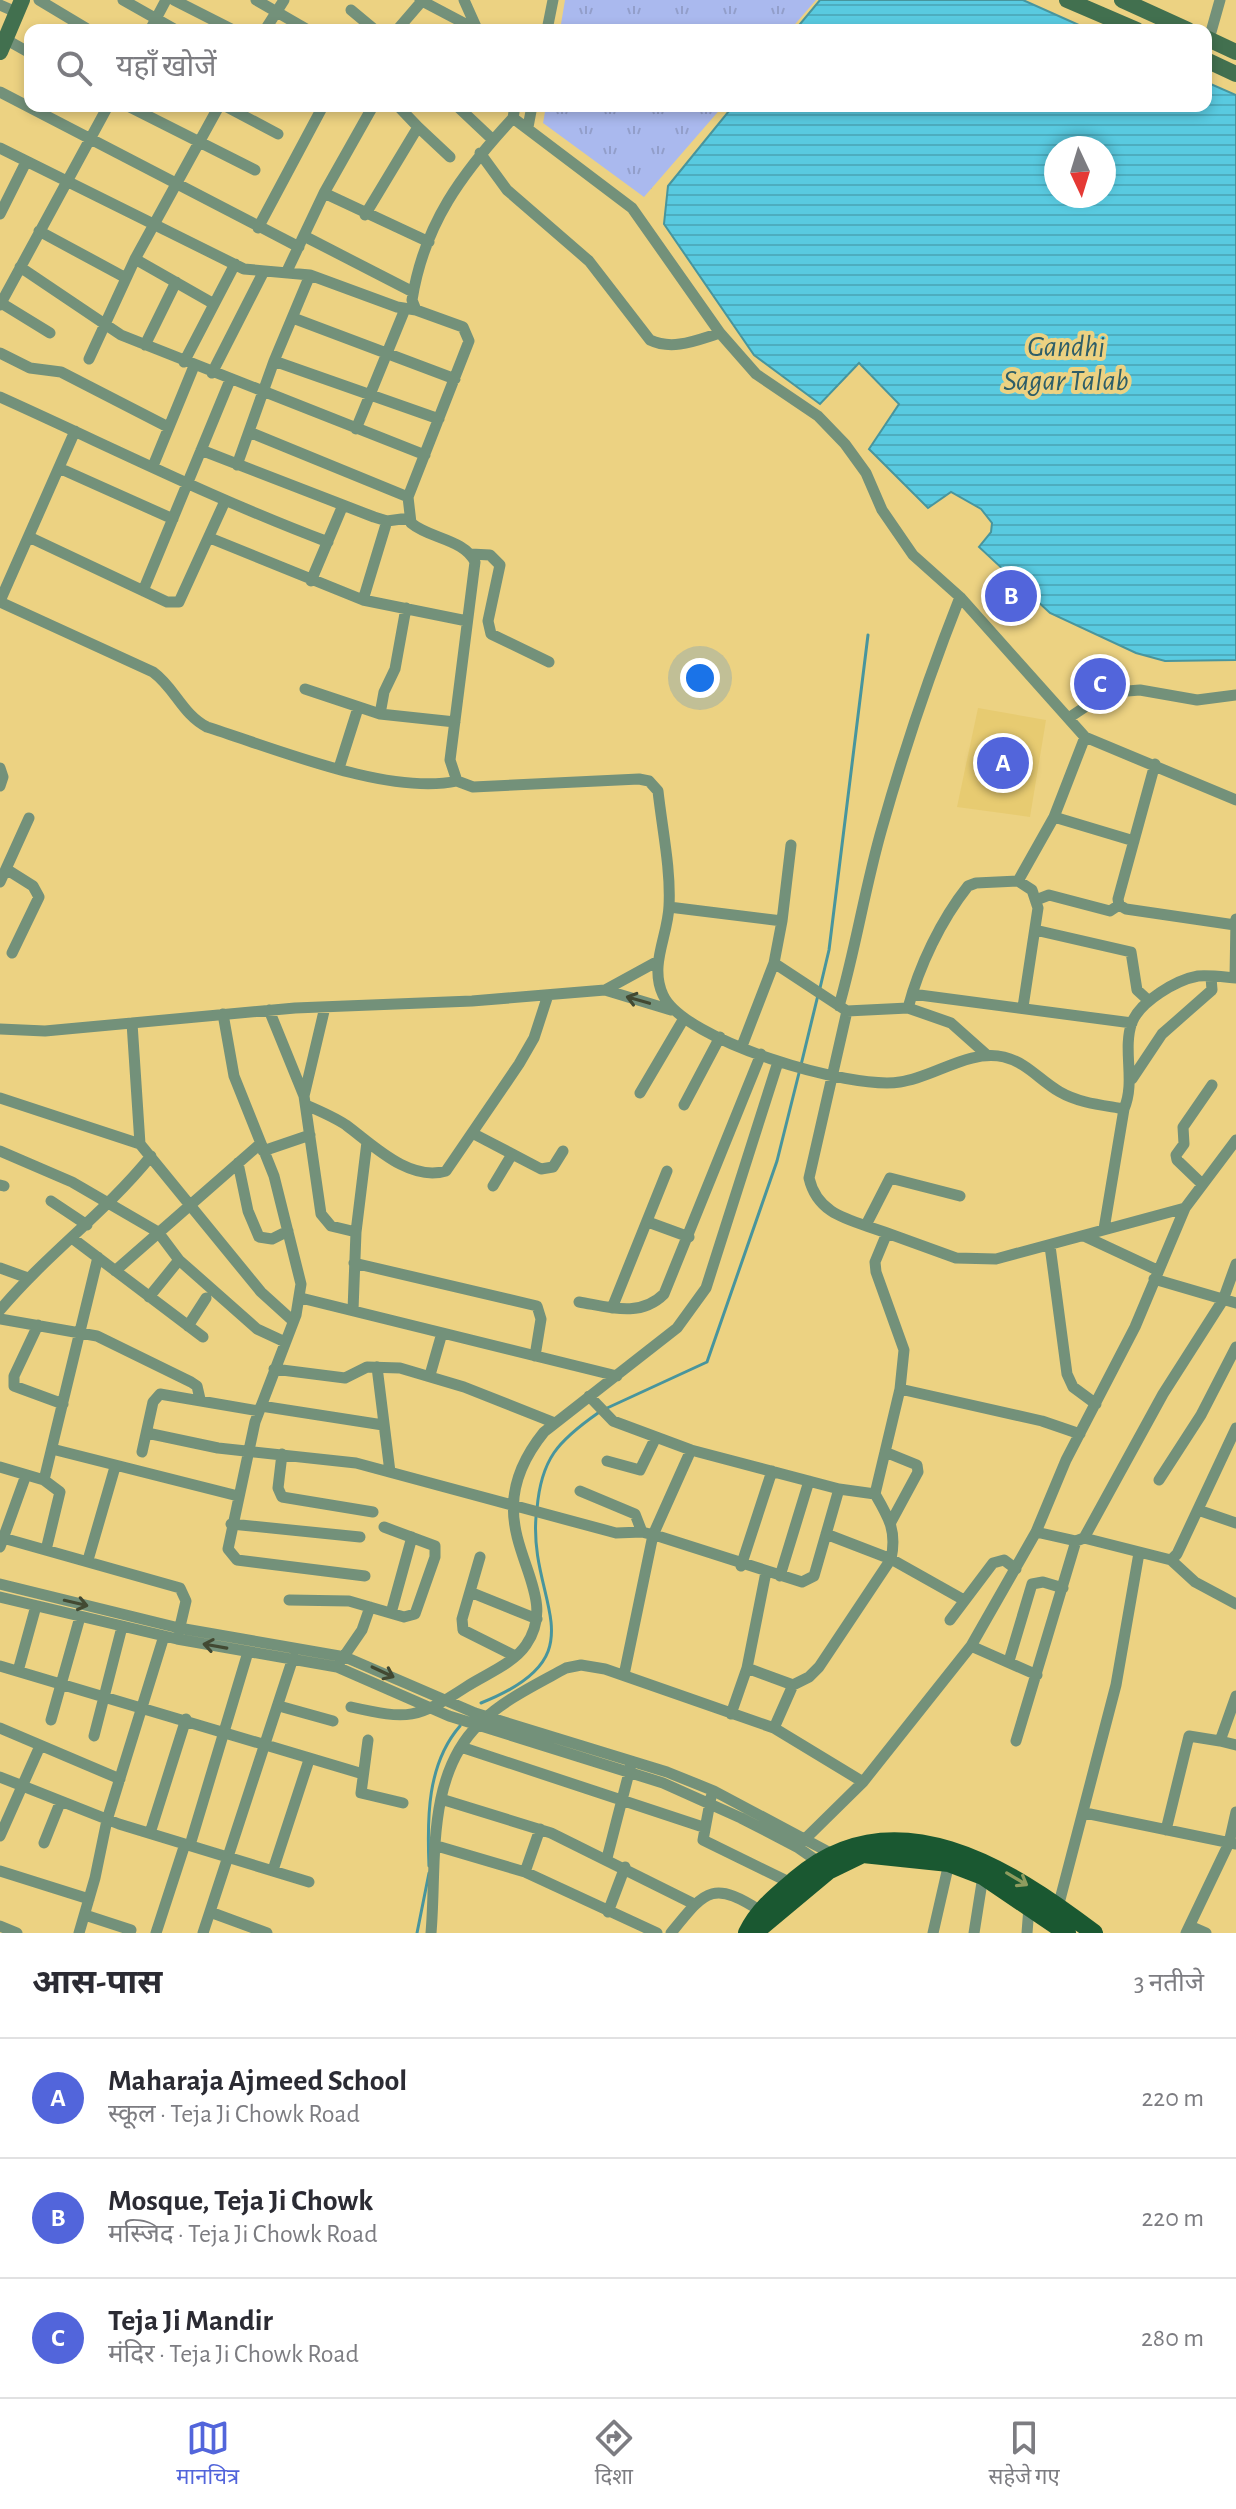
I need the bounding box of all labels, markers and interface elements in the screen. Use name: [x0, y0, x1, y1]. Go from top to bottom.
search box: [24, 24, 1212, 112]
icon: search: [52, 46, 96, 90]
text: यहाँ खोजें: [116, 52, 217, 82]
north arrow: [1044, 136, 1116, 208]
water label: Gandhi Sagar Talab: [1003, 332, 1129, 396]
pin: B: [985, 566, 1037, 626]
pin: C: [1074, 654, 1126, 714]
your location: [680, 658, 720, 698]
pin: A: [977, 733, 1029, 793]
one-way arrow: [626, 992, 652, 1007]
one-way arrow: [62, 1596, 88, 1611]
one-way arrow: [202, 1638, 228, 1653]
one-way arrow: [371, 1665, 395, 1680]
one-way arrow: [1005, 1872, 1028, 1888]
text: आस-पास: [32, 1966, 162, 2000]
text: 3 नतीजे: [1134, 1970, 1204, 1996]
text: Maharaja Ajmeed School: [108, 2066, 407, 2096]
text: A: [50, 2085, 66, 2111]
text: 220 m: [1142, 2085, 1204, 2111]
text: स्कूल · Teja Ji Chowk Road: [108, 2101, 360, 2127]
text: Mosque, Teja Ji Chowk: [108, 2186, 373, 2216]
text: B: [50, 2205, 66, 2231]
text: 220 m: [1142, 2205, 1204, 2231]
text: मस्जिद · Teja Ji Chowk Road: [108, 2221, 378, 2247]
text: Teja Ji Mandir: [108, 2306, 273, 2336]
text: C: [51, 2325, 65, 2351]
text: 280 m: [1141, 2325, 1204, 2351]
text: मंदिर · Teja Ji Chowk Road: [108, 2341, 359, 2367]
tab: मानचित्र: [176, 2416, 239, 2493]
tab: दिशा: [592, 2416, 636, 2493]
tab: सहेजे गए: [989, 2416, 1060, 2493]

